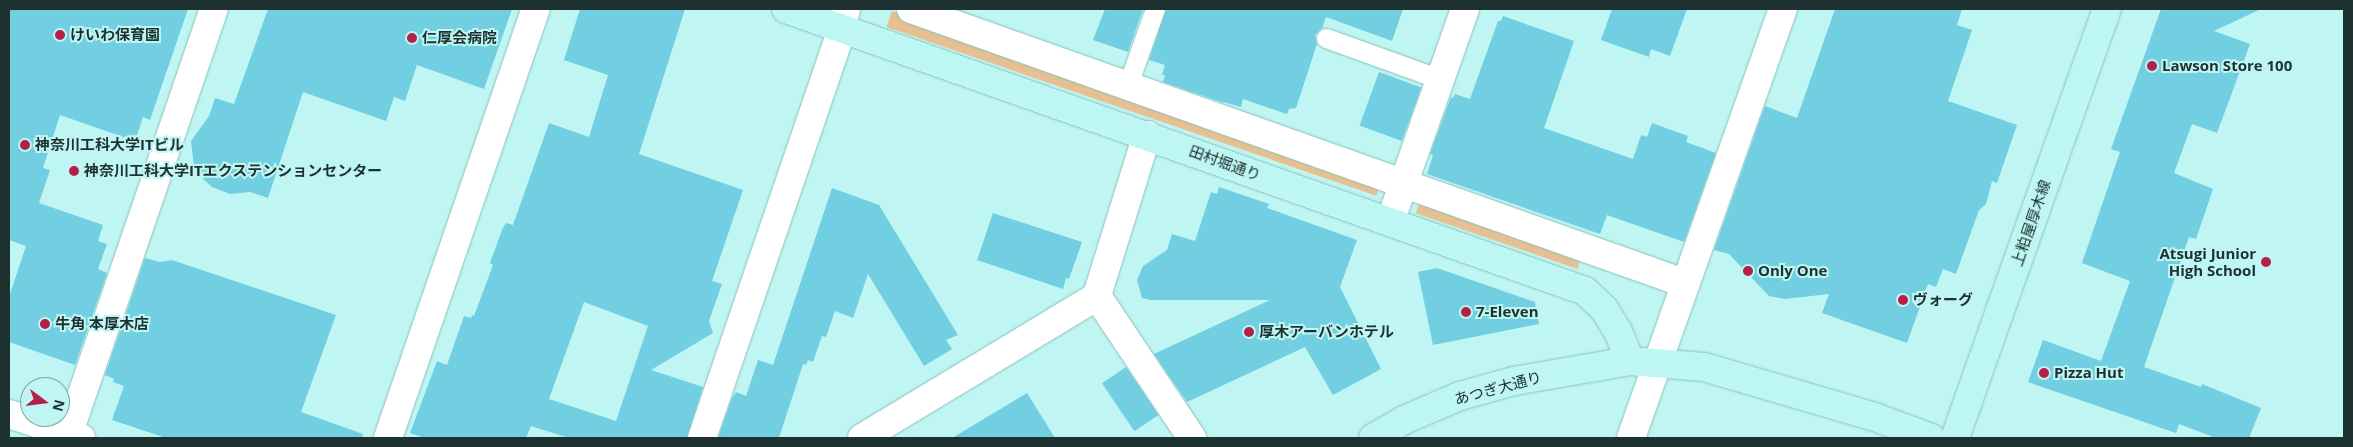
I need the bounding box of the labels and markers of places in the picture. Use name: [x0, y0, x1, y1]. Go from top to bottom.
place label: けいわ保育園: [70, 26, 160, 44]
marker: けいわ保育園: [54, 29, 66, 41]
place label: 仁厚会病院: [422, 29, 497, 47]
marker: 仁厚会病院: [406, 32, 418, 44]
place label: Lawson Store 100: [2162, 57, 2292, 75]
marker: Lawson Store 100: [2146, 60, 2158, 72]
place label: 神奈川工科大学ITビル: [35, 136, 184, 154]
marker: 神奈川工科大学ITビル: [19, 139, 31, 151]
place label: 神奈川工科大学ITエクステンションセンター: [84, 162, 383, 180]
marker: 神奈川工科大学ITエクステンションセンター: [68, 165, 80, 177]
place label: Atsugi Junior High School: [2160, 244, 2256, 279]
marker: Atsugi Junior High School: [2260, 256, 2272, 268]
place label: Only One: [1758, 262, 1827, 280]
marker: Only One: [1742, 265, 1754, 277]
place label: ヴォーグ: [1913, 291, 1973, 309]
marker: ヴォーグ: [1897, 294, 1909, 306]
place label: 7-Eleven: [1476, 303, 1538, 321]
marker: 7-Eleven: [1460, 306, 1472, 318]
place label: 牛角 本厚木店: [55, 315, 149, 333]
marker: 牛角 本厚木店: [39, 318, 51, 330]
place label: 厚木アーバンホテル: [1259, 323, 1393, 341]
marker: 厚木アーバンホテル: [1243, 326, 1255, 338]
place label: Pizza Hut: [2054, 364, 2123, 382]
marker: Pizza Hut: [2038, 367, 2050, 379]

